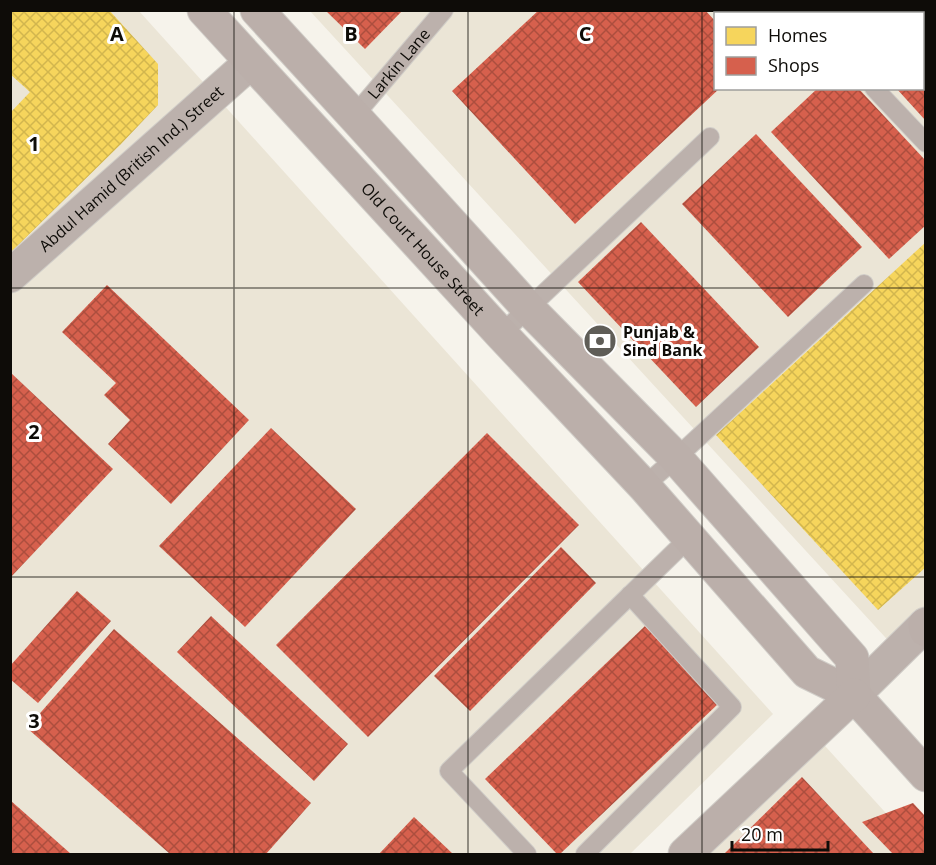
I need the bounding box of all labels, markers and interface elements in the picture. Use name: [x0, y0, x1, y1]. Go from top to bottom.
legend: [714, 12, 924, 90]
text: A: [110, 20, 124, 47]
text: B: [344, 20, 358, 47]
text: C: [579, 20, 592, 47]
street label: Larkin Lane: [362, 23, 435, 103]
text: Homes: [768, 23, 827, 47]
text: Shops: [768, 53, 819, 77]
street label: Abdul Hamid (British Ind.) Street: [34, 80, 228, 256]
text: 1: [28, 130, 40, 157]
street label: Old Court House Street: [356, 178, 490, 320]
place label: Punjab & Sind Bank: [623, 321, 702, 361]
bank icon: Punjab & Sind Bank: [582, 323, 618, 359]
text: 2: [28, 418, 40, 445]
text: 3: [28, 707, 40, 734]
scale bar: [732, 814, 828, 852]
text: 20 m: [741, 822, 783, 846]

